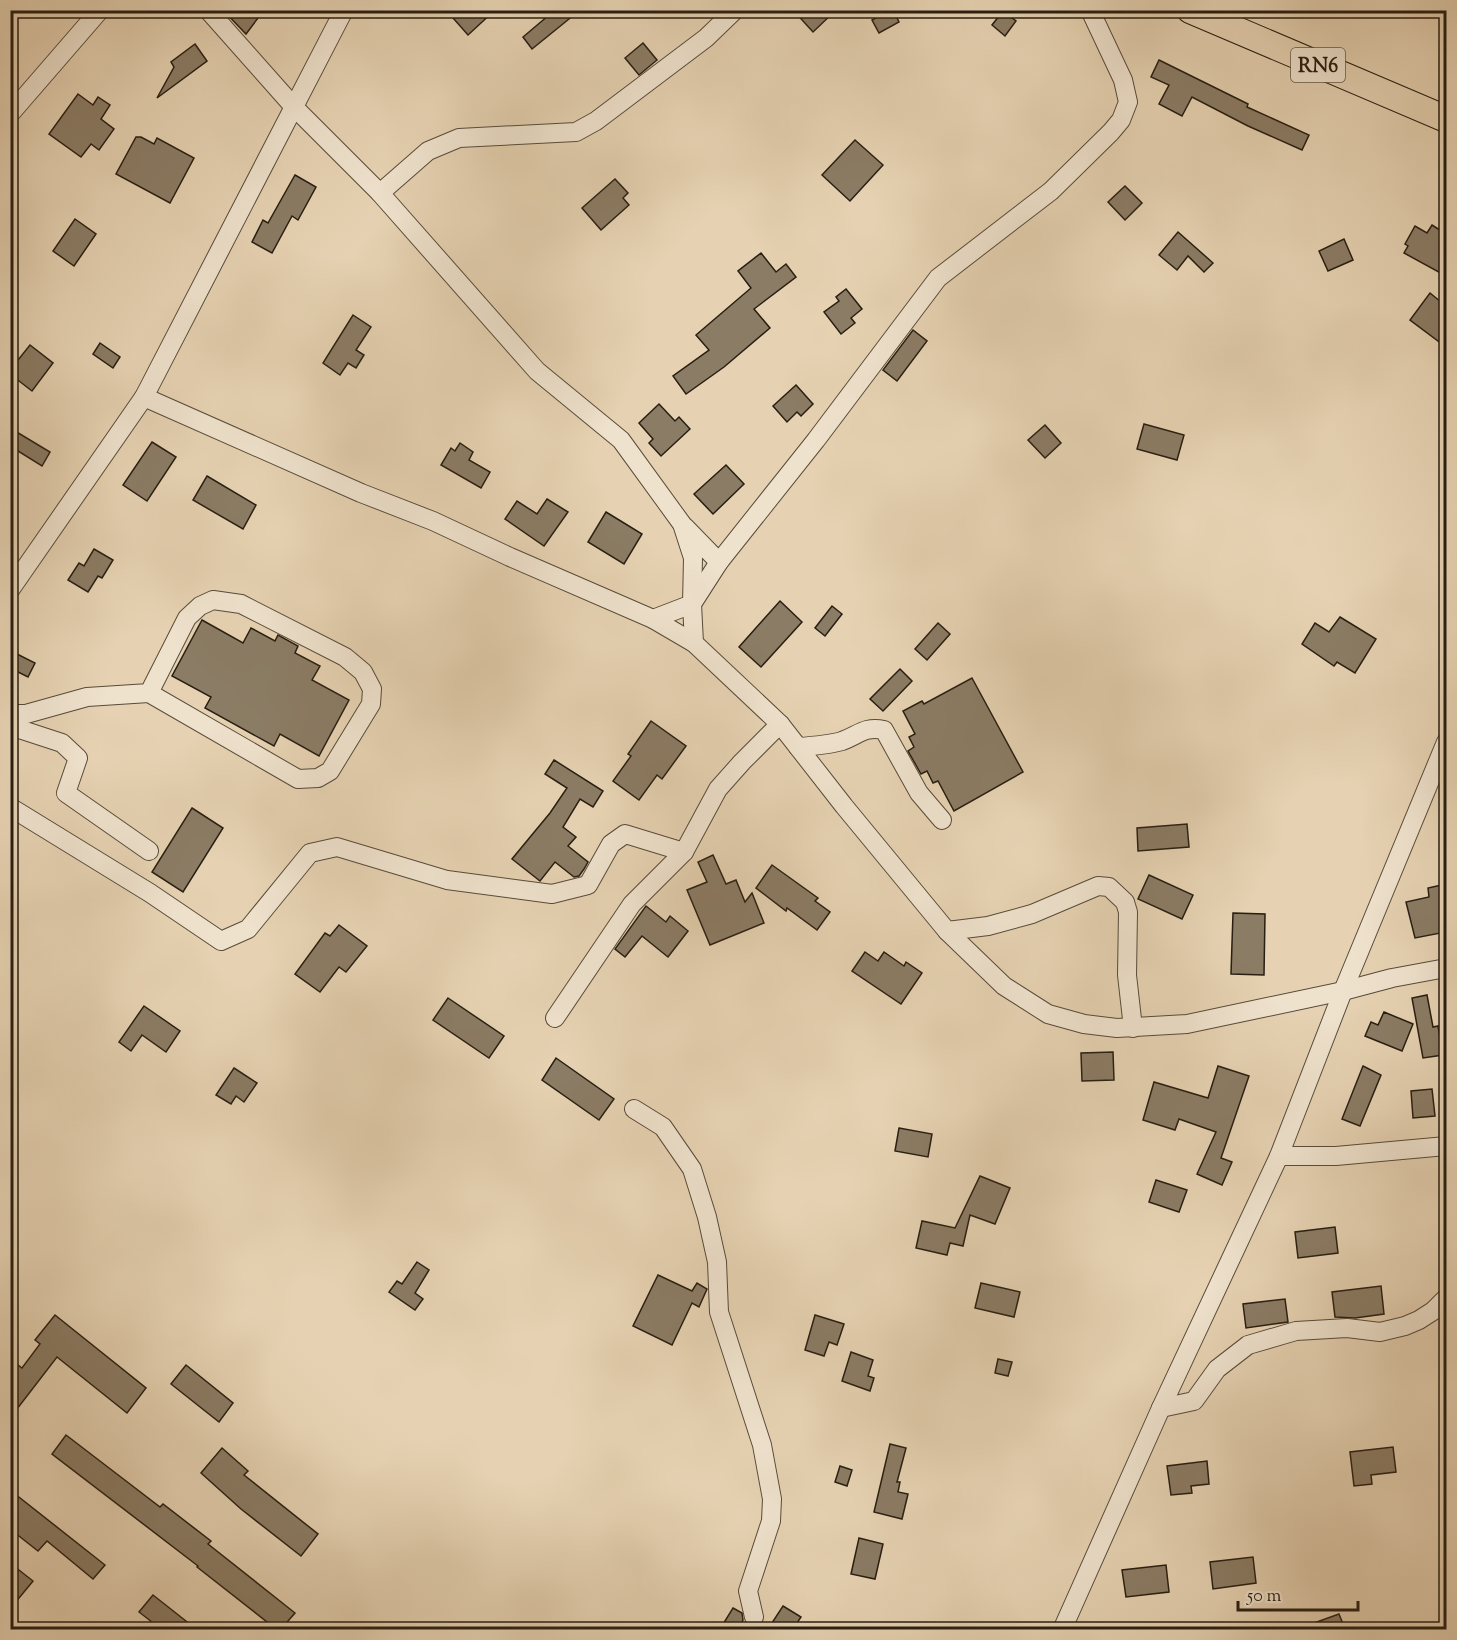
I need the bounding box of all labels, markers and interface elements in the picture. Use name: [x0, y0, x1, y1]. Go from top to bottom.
road number: RN6: [1291, 48, 1345, 82]
scale bar: [1238, 1574, 1358, 1612]
text: 50 m: [1246, 1584, 1282, 1610]

